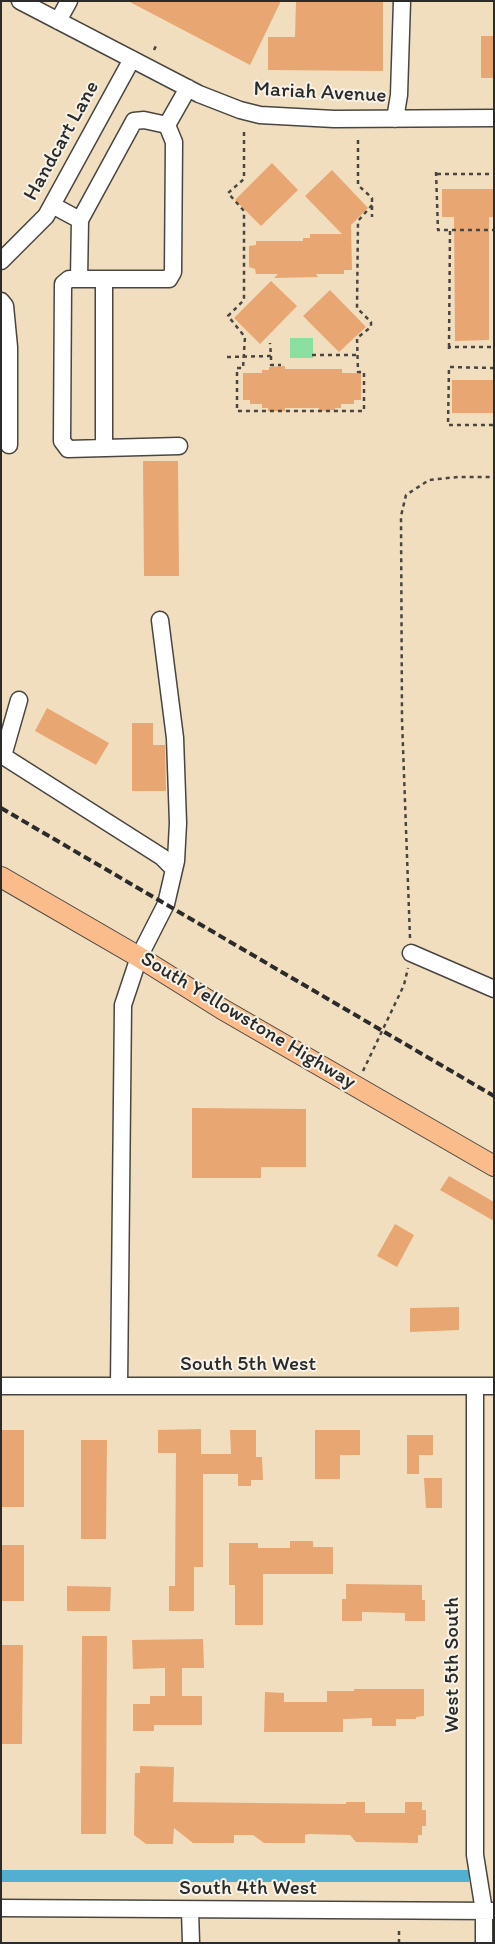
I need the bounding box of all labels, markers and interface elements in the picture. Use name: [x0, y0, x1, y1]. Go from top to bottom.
street label: Handcart Lane: [19, 77, 105, 205]
street label: Mariah Avenue: [253, 77, 387, 109]
street label: South Yellowstone Highway: [136, 947, 360, 1095]
street label: South 5th West: [180, 1352, 316, 1378]
street label: West 5th South: [440, 1597, 466, 1733]
street label: South 4th West: [179, 1876, 317, 1902]

